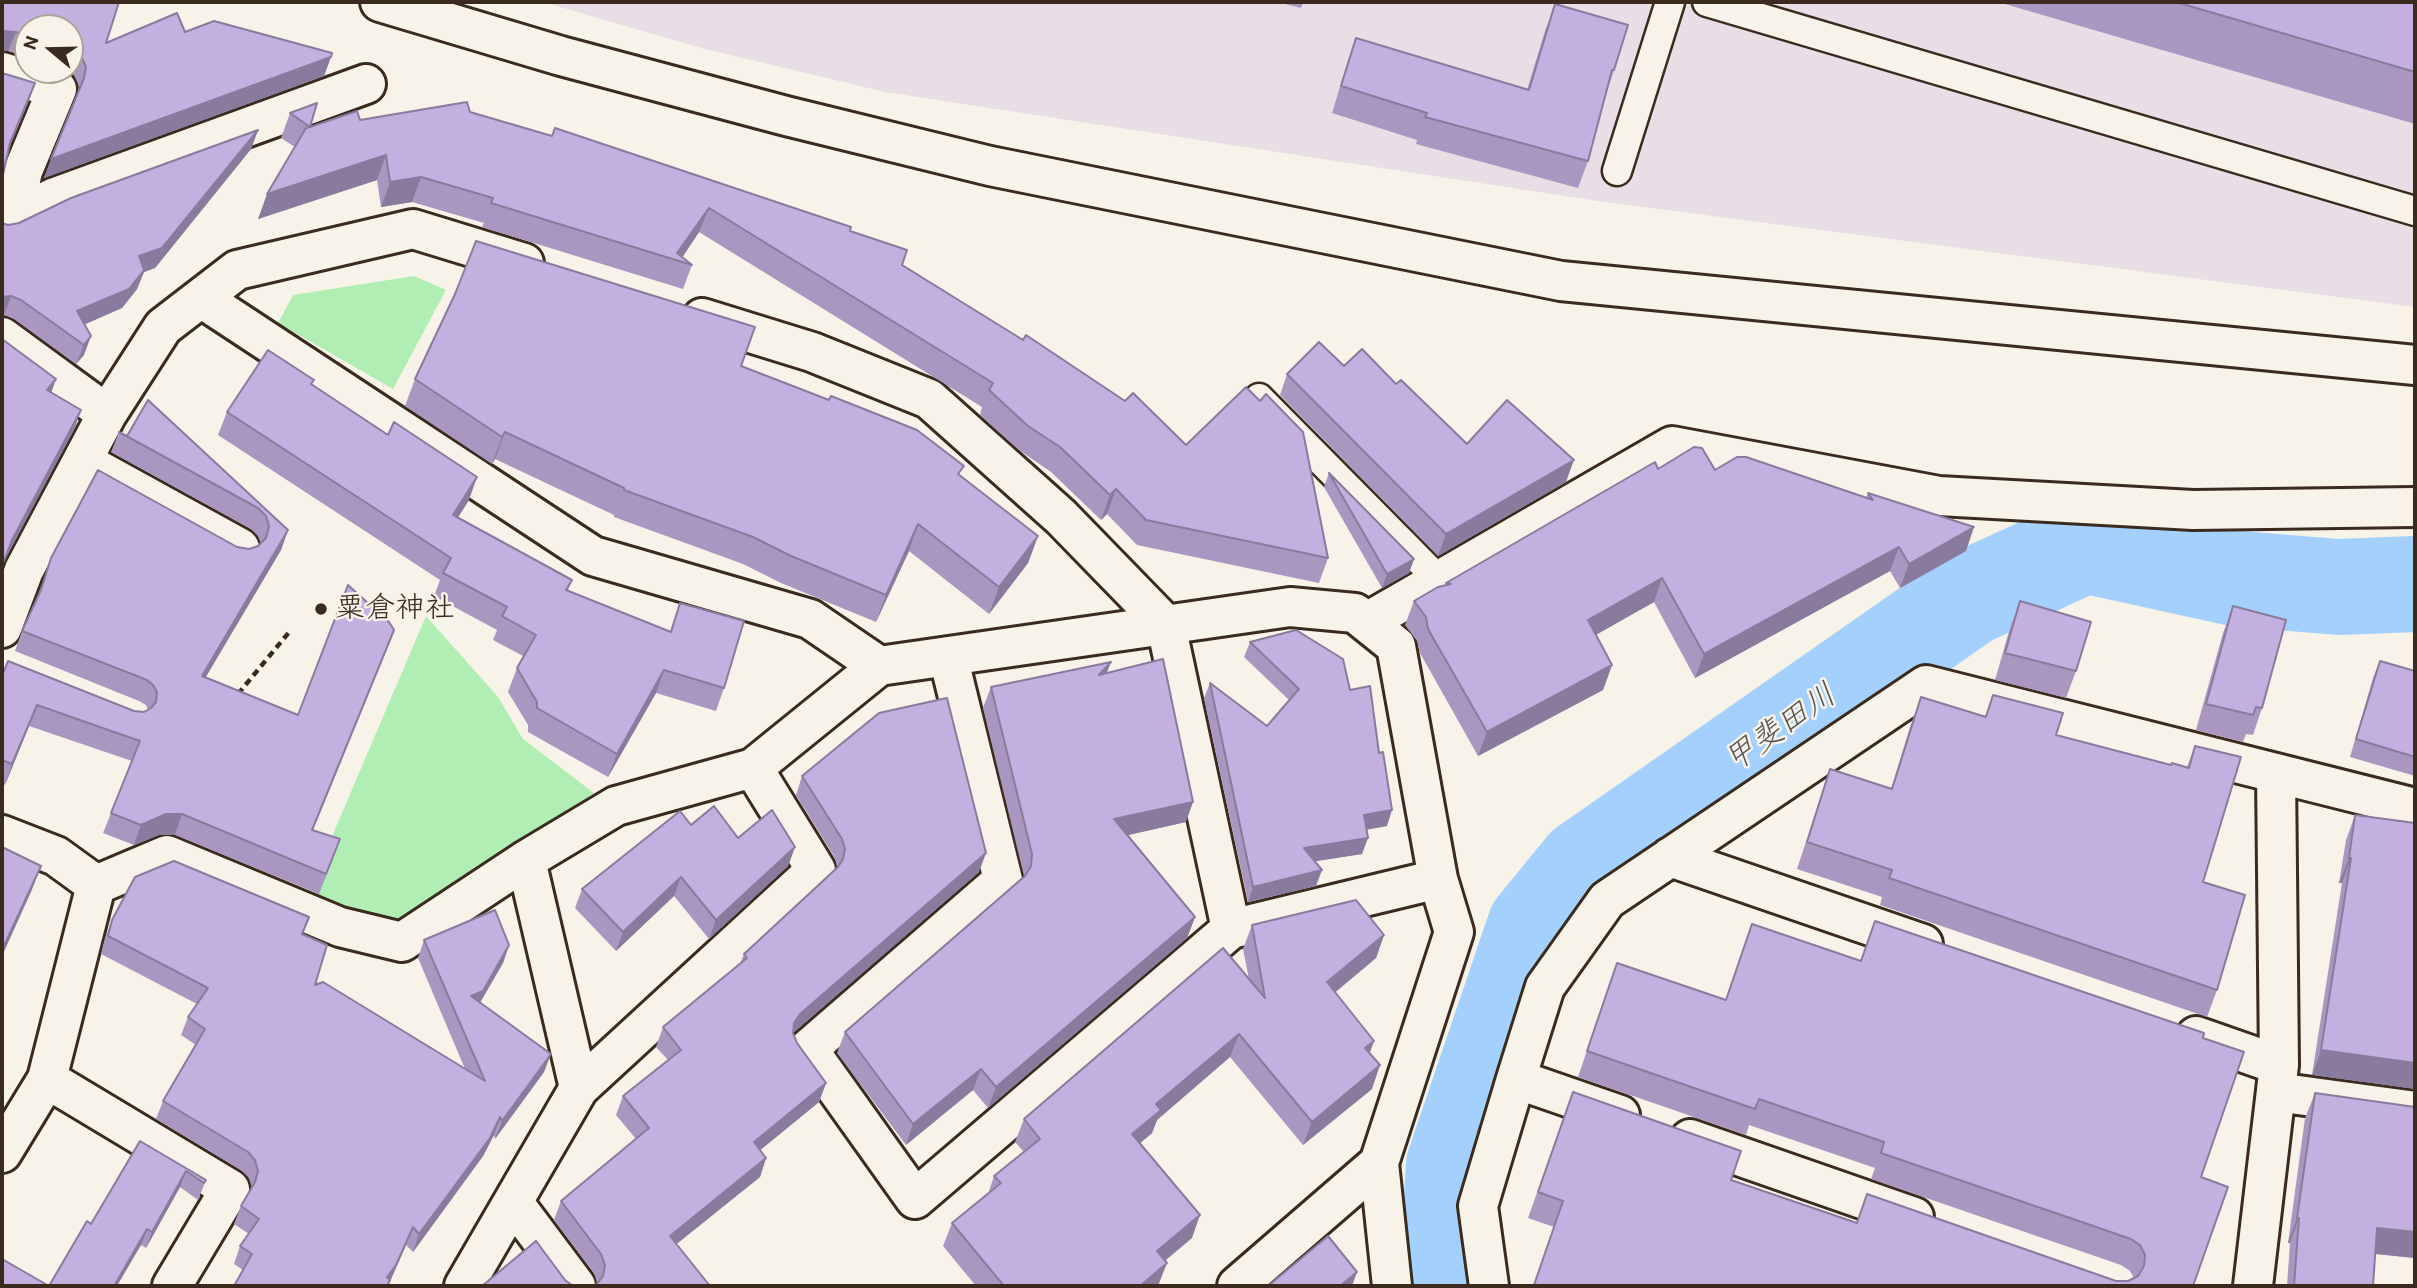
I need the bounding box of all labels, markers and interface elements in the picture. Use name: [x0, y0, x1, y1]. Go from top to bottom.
north arrow: [14, 14, 84, 84]
text: N: [18, 33, 44, 52]
place label: 粟倉神社: [335, 591, 455, 627]
marker: 粟倉神社: [313, 601, 329, 617]
water label: 甲斐田川: [1718, 677, 1844, 781]

